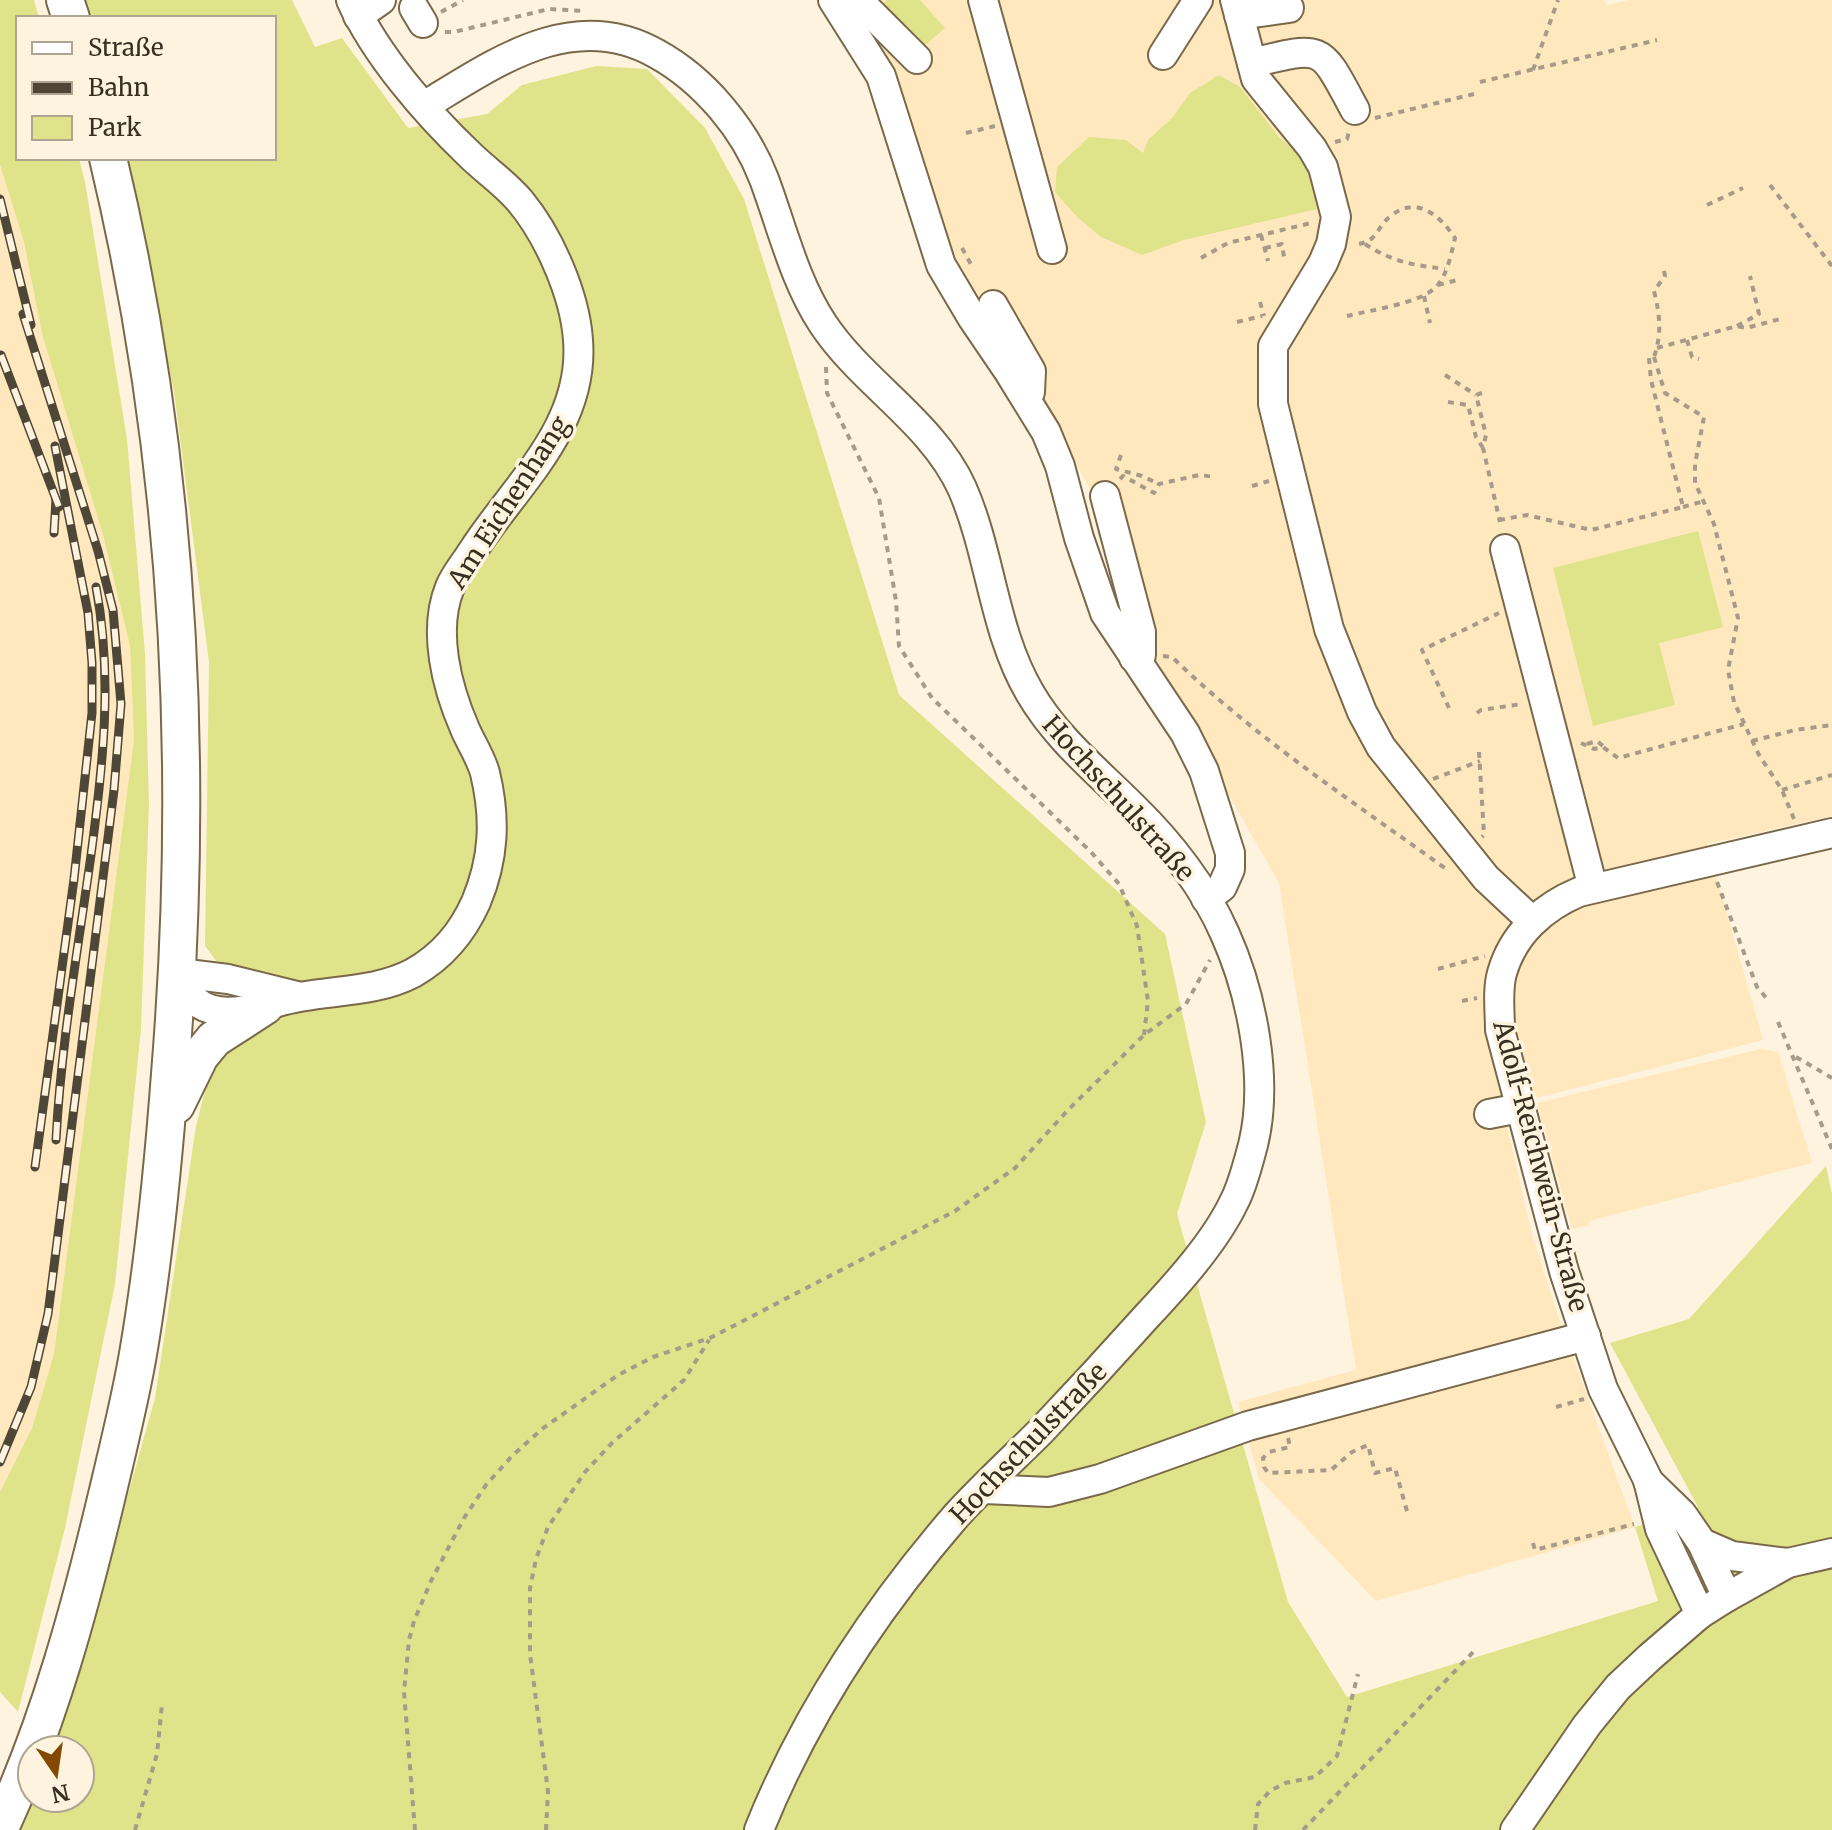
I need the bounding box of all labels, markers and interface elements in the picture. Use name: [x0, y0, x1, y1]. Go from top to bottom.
legend: [16, 16, 276, 160]
text: Straße: [88, 32, 163, 63]
text: Bahn: [88, 72, 149, 103]
text: Park: [88, 112, 142, 143]
street label: Am Eichenhang: [439, 409, 576, 595]
street label: Hochschulstraße: [1036, 708, 1202, 888]
street label: Adolf-Reichwein-Straße: [1486, 1016, 1596, 1315]
street label: Hochschulstraße: [943, 1355, 1113, 1531]
north arrow: [16, 1734, 96, 1814]
text: N: [48, 1778, 72, 1809]

